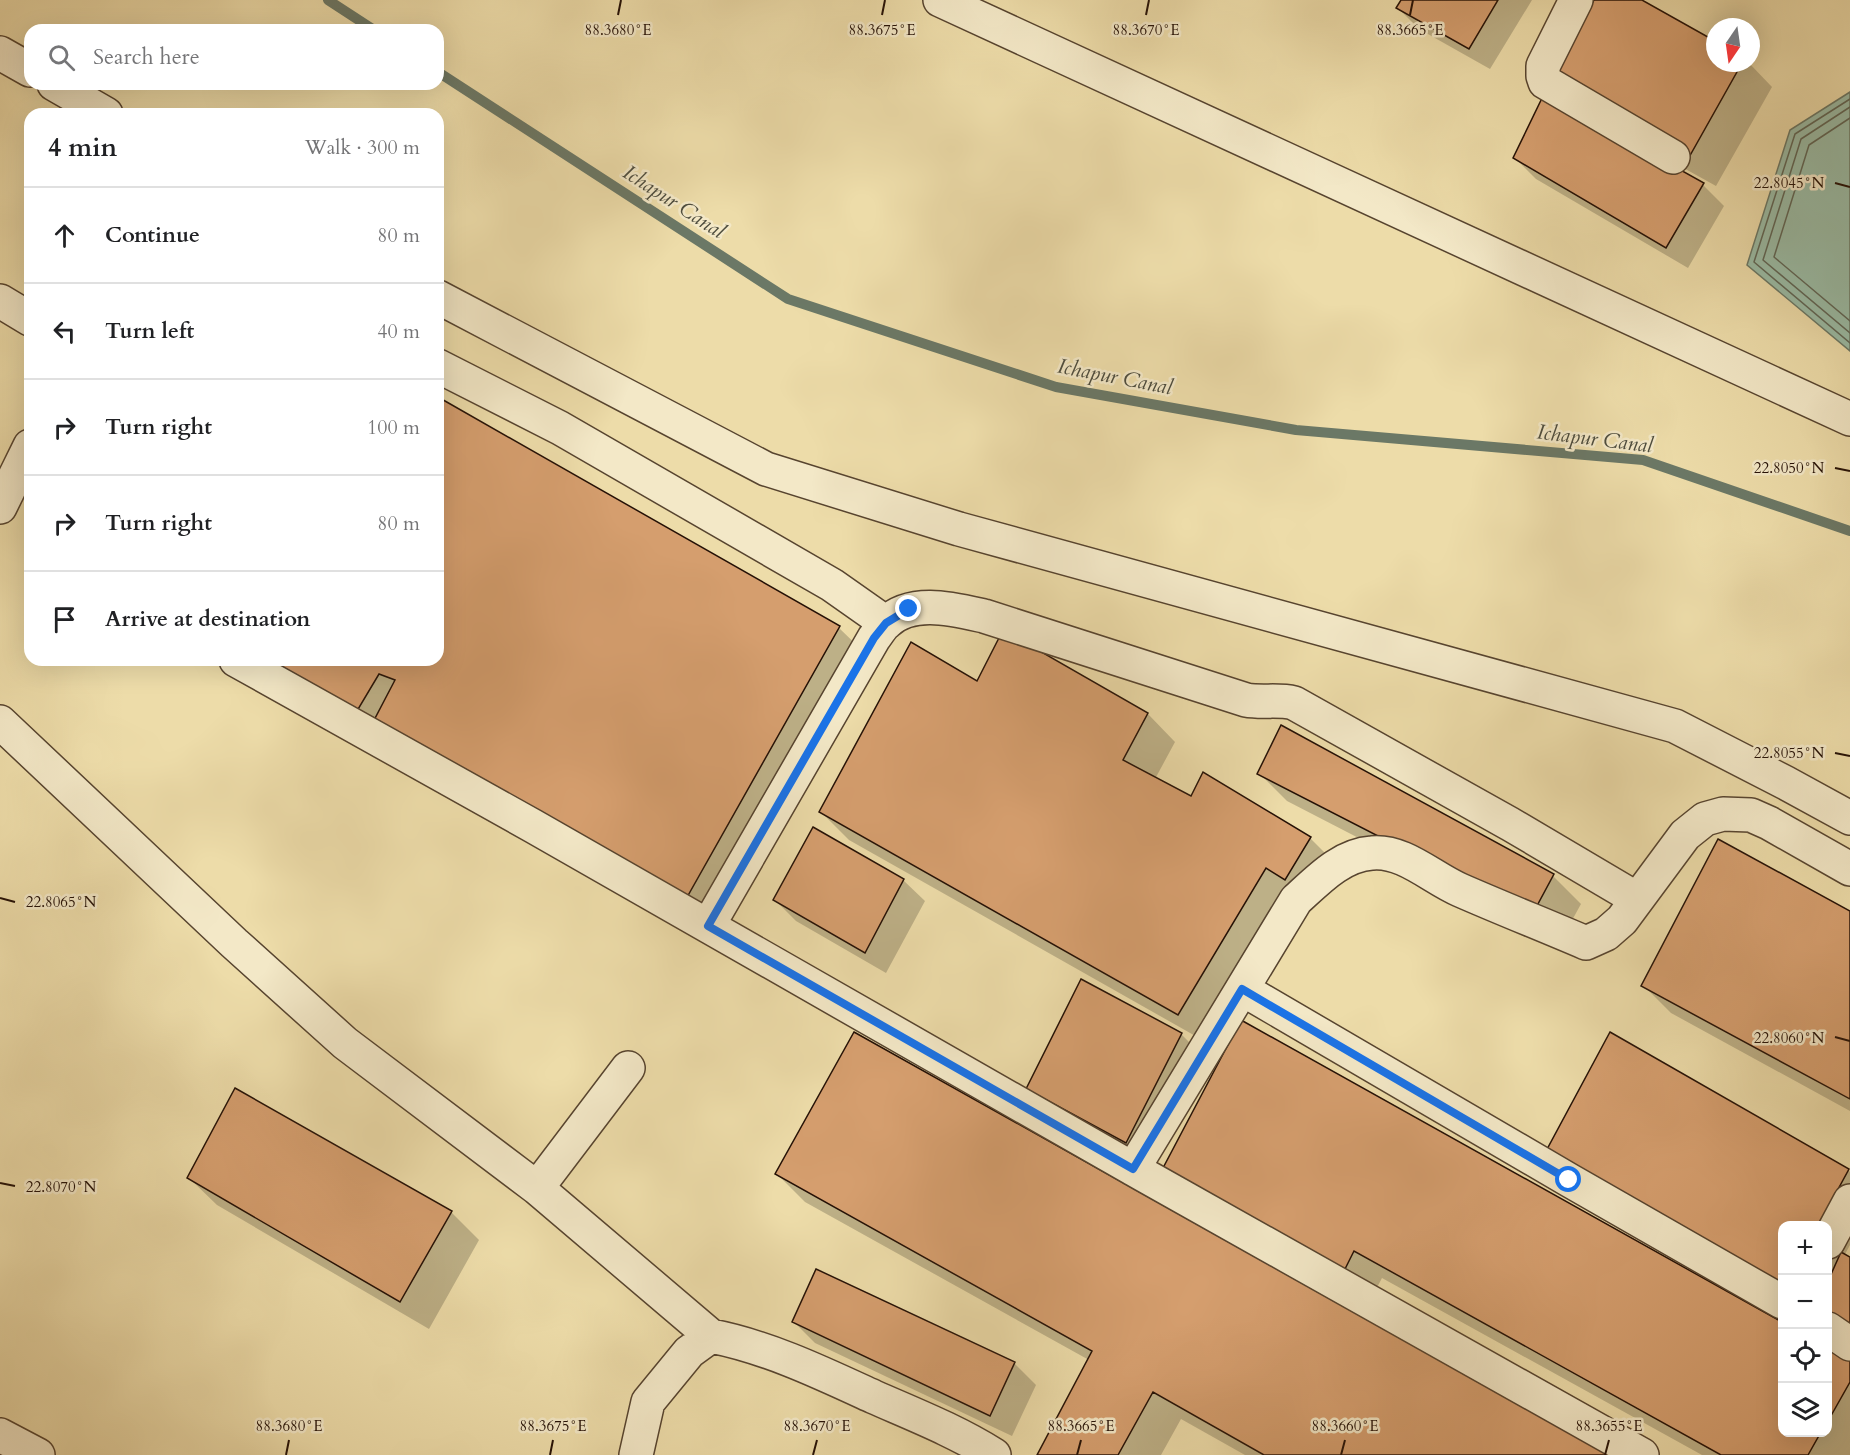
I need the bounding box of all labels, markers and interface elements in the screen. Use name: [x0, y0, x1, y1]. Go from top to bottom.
north arrow: [1706, 18, 1760, 72]
text: 88.3680°E: [585, 20, 651, 40]
text: 88.3675°E: [849, 20, 915, 40]
text: 88.3670°E: [1113, 20, 1179, 40]
text: 88.3665°E: [1377, 20, 1443, 40]
search box: [24, 24, 444, 90]
icon: search: [45, 41, 78, 74]
text: Search here: [93, 42, 200, 72]
text: 4 min: [48, 130, 117, 165]
text: Walk · 300 m: [305, 134, 420, 161]
water label: Ichapur Canal: [617, 158, 732, 247]
text: 22.8045°N: [1754, 173, 1824, 193]
icon: ahead: [48, 219, 81, 252]
text: Continue: [105, 220, 200, 250]
text: 80 m: [377, 222, 420, 249]
icon: left: [48, 315, 81, 348]
text: Turn left: [105, 316, 194, 346]
text: 40 m: [377, 318, 420, 345]
water label: Ichapur Canal: [1055, 352, 1176, 403]
icon: right: [48, 411, 81, 444]
text: Turn right: [105, 412, 212, 442]
text: 100 m: [367, 414, 420, 441]
water label: Ichapur Canal: [1535, 418, 1656, 461]
text: 22.8050°N: [1754, 458, 1824, 478]
icon: right: [48, 507, 81, 540]
text: Turn right: [105, 508, 212, 538]
text: 80 m: [377, 510, 420, 537]
route end: [895, 595, 921, 621]
icon: arrive: [48, 603, 81, 636]
text: Arrive at destination: [105, 604, 310, 634]
text: 22.8055°N: [1754, 743, 1824, 763]
text: 22.8065°N: [26, 892, 96, 912]
text: 22.8060°N: [1754, 1028, 1824, 1048]
route start: [1555, 1166, 1581, 1192]
text: 22.8070°N: [26, 1177, 96, 1197]
map controls: [1778, 1221, 1832, 1437]
button: +: [1778, 1221, 1832, 1275]
button: −: [1778, 1275, 1832, 1329]
button: locate: [1778, 1329, 1832, 1383]
button: layers: [1778, 1383, 1832, 1437]
text: 88.3680°E: [256, 1416, 322, 1436]
text: 88.3675°E: [520, 1416, 586, 1436]
text: 88.3670°E: [784, 1416, 850, 1436]
text: 88.3665°E: [1048, 1416, 1114, 1436]
text: 88.3660°E: [1312, 1416, 1378, 1436]
text: 88.3655°E: [1576, 1416, 1642, 1436]

